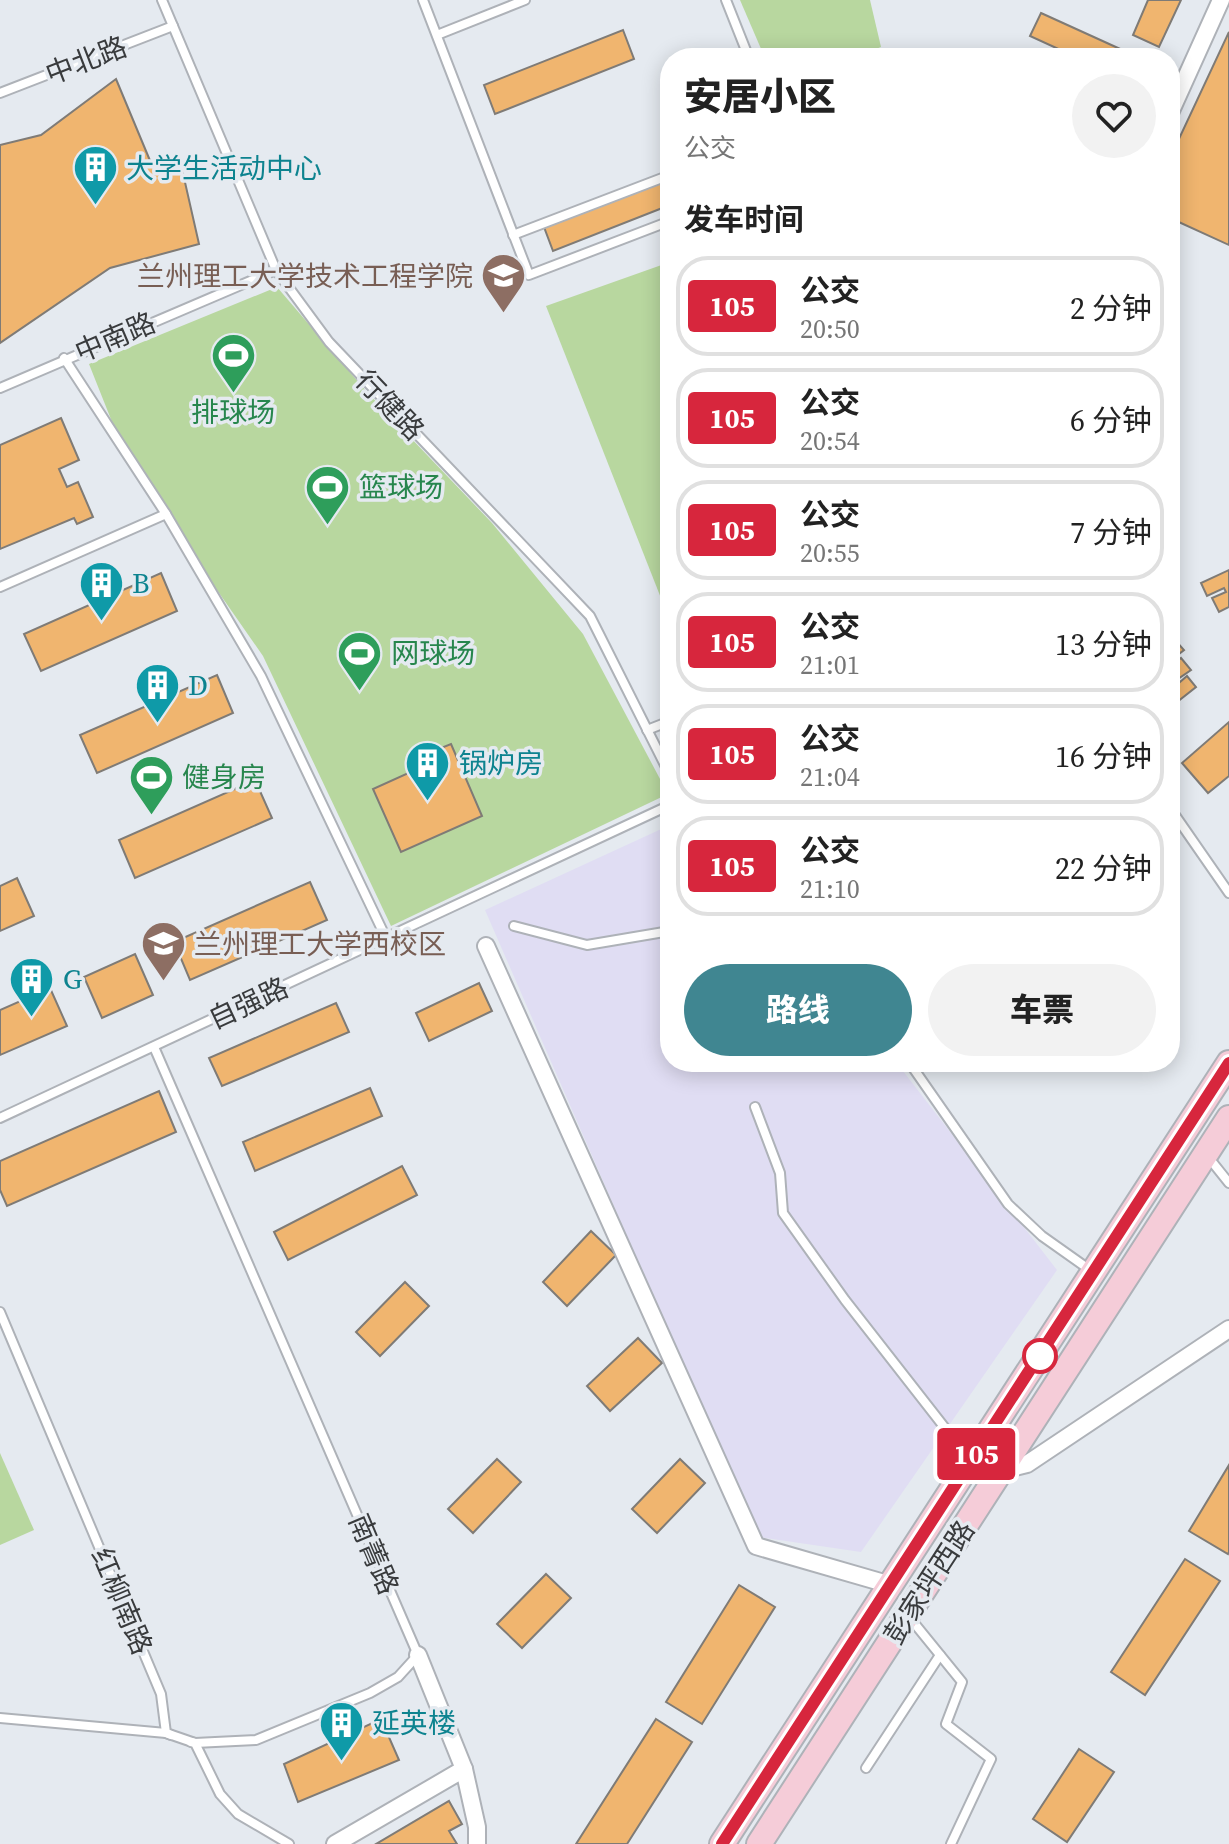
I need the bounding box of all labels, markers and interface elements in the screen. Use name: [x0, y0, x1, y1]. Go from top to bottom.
street label: 中北路: [40, 27, 132, 93]
text: 安居小区: [684, 71, 836, 123]
button: heart: [1072, 74, 1156, 158]
text: 公交: [684, 130, 736, 166]
building icon: 大学生活动中心: [71, 144, 119, 207]
place label: 大学生活动中心: [126, 149, 322, 187]
text: 发车时间: [684, 199, 804, 240]
school or university icon: 兰州理工大学技术工程学院: [480, 252, 528, 315]
place label: 兰州理工大学技术工程学院: [137, 257, 473, 295]
text: 公交: [800, 270, 860, 311]
text: 105: [709, 287, 755, 325]
text: 2 分钟: [1070, 288, 1152, 329]
street label: 中南路: [69, 303, 161, 371]
text: 20:50: [800, 311, 860, 347]
sports icon: 排球场: [209, 331, 257, 394]
street label: 行健路: [347, 362, 433, 448]
text: 公交: [800, 382, 860, 423]
place label: 排球场: [191, 393, 275, 431]
text: 105: [709, 399, 755, 437]
text: 6 分钟: [1070, 400, 1152, 441]
text: 20:54: [800, 423, 860, 459]
sports icon: 篮球场: [304, 463, 352, 526]
place label: 篮球场: [359, 468, 443, 506]
text: 公交: [800, 494, 860, 535]
text: 105: [709, 511, 755, 549]
text: 7 分钟: [1070, 512, 1152, 553]
text: 20:55: [800, 535, 860, 571]
building icon: B: [77, 559, 125, 622]
place label: B: [132, 564, 150, 602]
text: 公交: [800, 606, 860, 647]
text: 105: [709, 623, 755, 661]
text: 13 分钟: [1055, 624, 1152, 665]
sports icon: 网球场: [336, 629, 384, 692]
place label: 网球场: [391, 634, 475, 672]
text: 21:01: [800, 647, 860, 683]
building icon: D: [133, 661, 181, 724]
place label: D: [188, 666, 208, 704]
text: 公交: [800, 718, 860, 759]
text: 105: [709, 735, 755, 773]
text: 16 分钟: [1055, 736, 1152, 777]
building icon: 锅炉房: [404, 739, 452, 802]
place label: 锅炉房: [459, 744, 543, 782]
sports icon: 健身房: [127, 753, 175, 816]
place label: 健身房: [182, 758, 266, 796]
text: 21:04: [800, 759, 860, 795]
text: 公交: [800, 830, 860, 871]
text: 105: [709, 847, 755, 885]
text: 22 分钟: [1055, 848, 1152, 889]
text: 21:10: [800, 871, 860, 907]
school or university icon: 兰州理工大学西校区: [139, 920, 187, 983]
place label: 兰州理工大学西校区: [194, 925, 446, 963]
building icon: G: [8, 955, 56, 1018]
place label: G: [63, 960, 82, 998]
button: 路线: [684, 964, 912, 1056]
button: 车票: [928, 964, 1156, 1056]
street label: 自强路: [202, 968, 294, 1038]
unlabelled marker: [1023, 1339, 1057, 1373]
line badge: 105: [930, 1428, 1022, 1480]
text: 105: [953, 1435, 999, 1473]
street label: 南菁路: [340, 1508, 408, 1600]
street label: 彭家坪西路: [875, 1513, 983, 1651]
street label: 红柳南路: [83, 1542, 161, 1660]
building icon: 延英楼: [317, 1699, 365, 1762]
place label: 延英楼: [372, 1704, 456, 1742]

